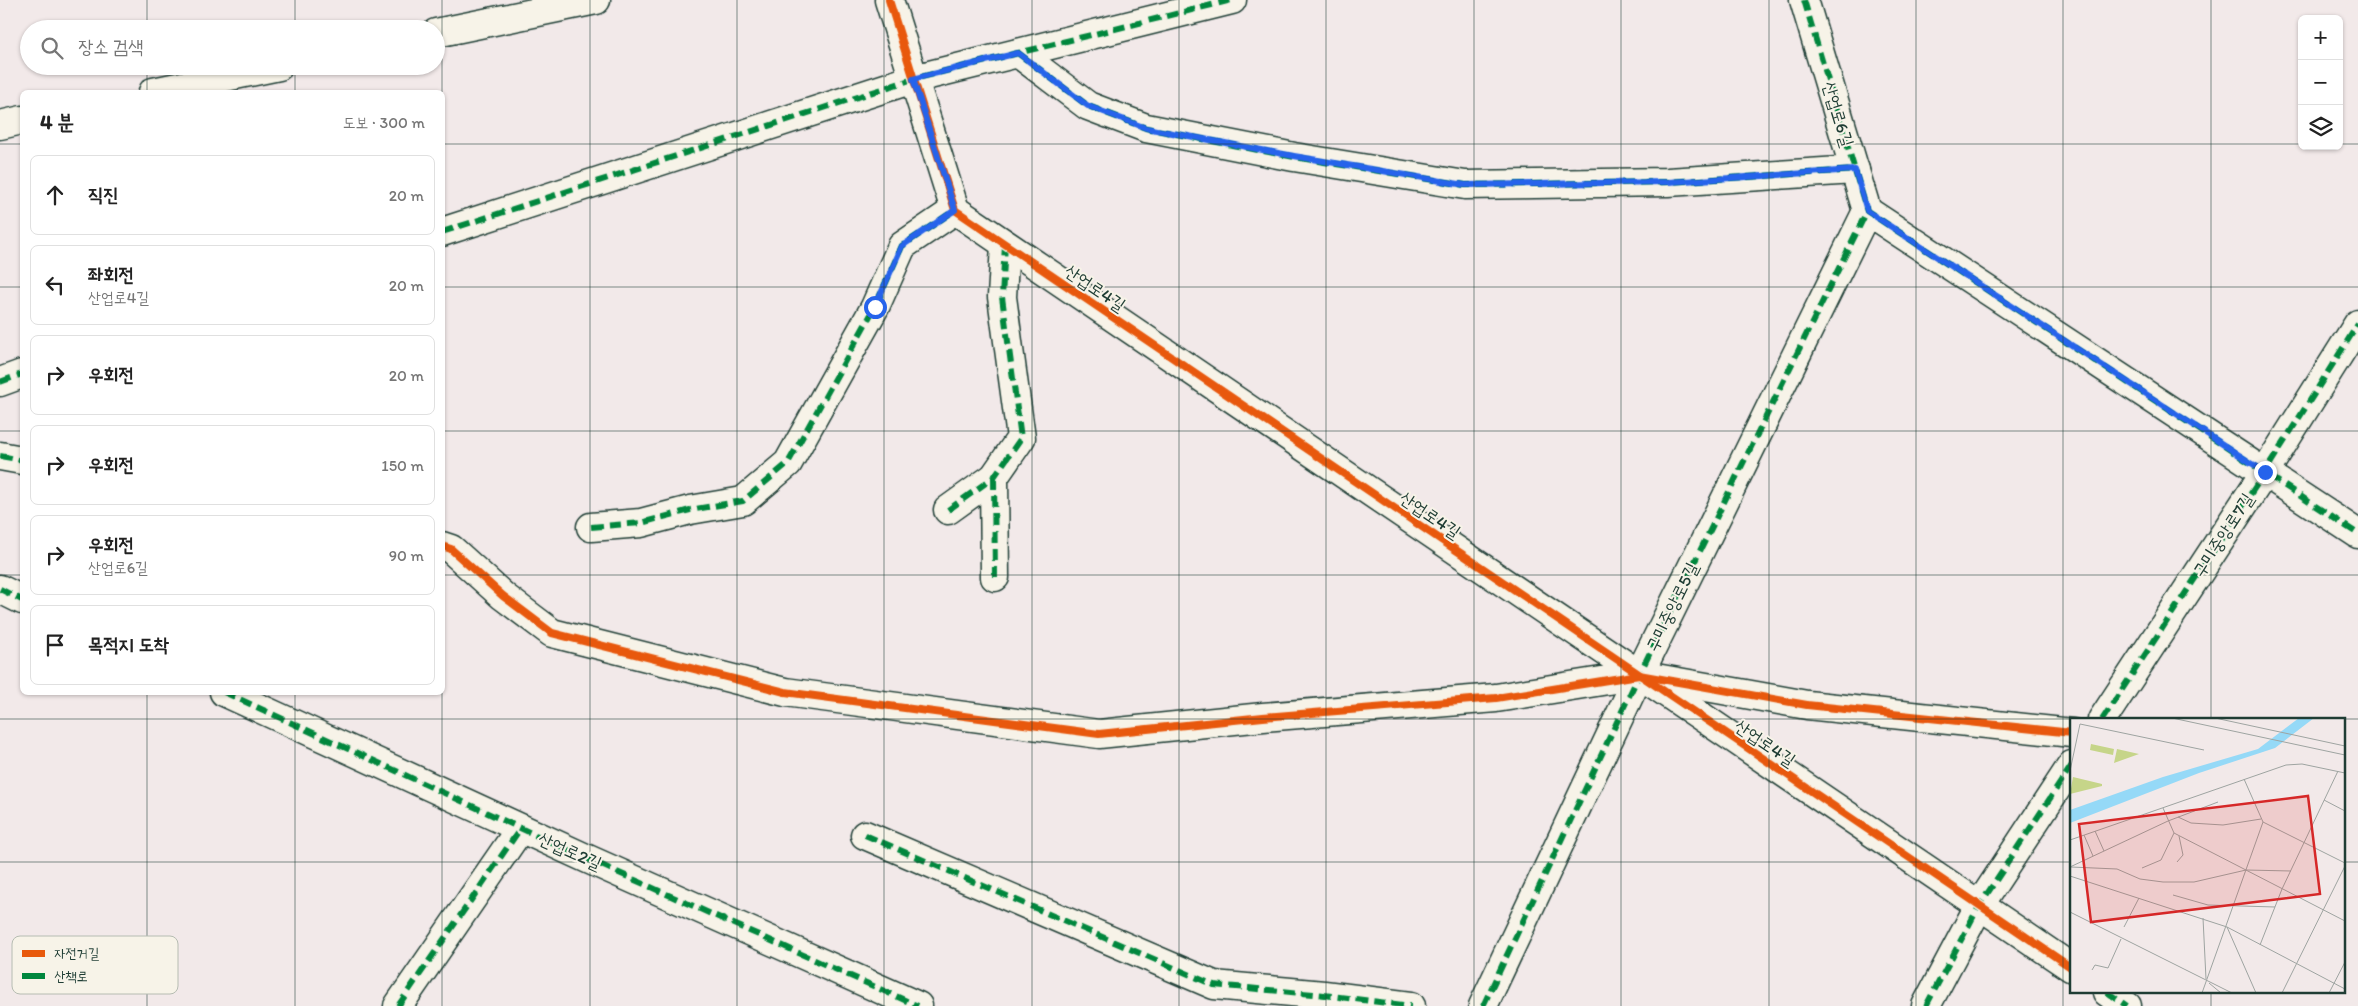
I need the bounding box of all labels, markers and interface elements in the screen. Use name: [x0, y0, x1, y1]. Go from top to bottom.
map controls: [2298, 15, 2343, 150]
button: +: [2298, 15, 2343, 60]
search box: [20, 20, 445, 75]
icon: search: [38, 34, 66, 62]
text: 장소 검색: [78, 35, 143, 58]
button: −: [2298, 60, 2343, 105]
street label: 산업로6길: [1818, 79, 1859, 150]
button: layers: [2298, 105, 2343, 150]
text: 4 분: [40, 109, 74, 134]
text: 도보 · 300 m: [343, 113, 425, 132]
icon: ahead: [41, 181, 69, 209]
text: 직진: [88, 183, 119, 206]
text: 20 m: [389, 186, 424, 205]
street label: 산업로4길: [1060, 260, 1130, 317]
text: 좌회전: [88, 263, 134, 286]
icon: left: [41, 271, 69, 299]
text: 20 m: [389, 276, 424, 295]
text: 산업로4길: [88, 288, 149, 307]
route start: [864, 296, 887, 319]
icon: right: [41, 361, 69, 389]
text: 우회전: [88, 363, 134, 386]
text: 20 m: [389, 366, 424, 385]
icon: right: [41, 451, 69, 479]
text: 우회전: [88, 453, 134, 476]
text: 150 m: [381, 456, 424, 475]
route end: [2254, 461, 2277, 484]
street label: 산업로4길: [1395, 487, 1465, 544]
street label: 구미중앙로7길: [2188, 488, 2259, 581]
text: 우회전: [88, 533, 134, 556]
icon: right: [41, 541, 69, 569]
text: 90 m: [389, 546, 424, 565]
text: 산업로6길: [88, 558, 148, 577]
street label: 구미중앙로5길: [1641, 558, 1703, 655]
icon: arrive: [41, 631, 69, 659]
text: 목적지 도착: [88, 633, 169, 656]
street label: 산업로4길: [1730, 715, 1800, 772]
inset map: [2070, 718, 2346, 994]
street label: 산업로2길: [535, 827, 606, 875]
legend: [12, 936, 178, 994]
text: 자전거길: [54, 945, 100, 962]
text: 산책로: [54, 968, 88, 985]

